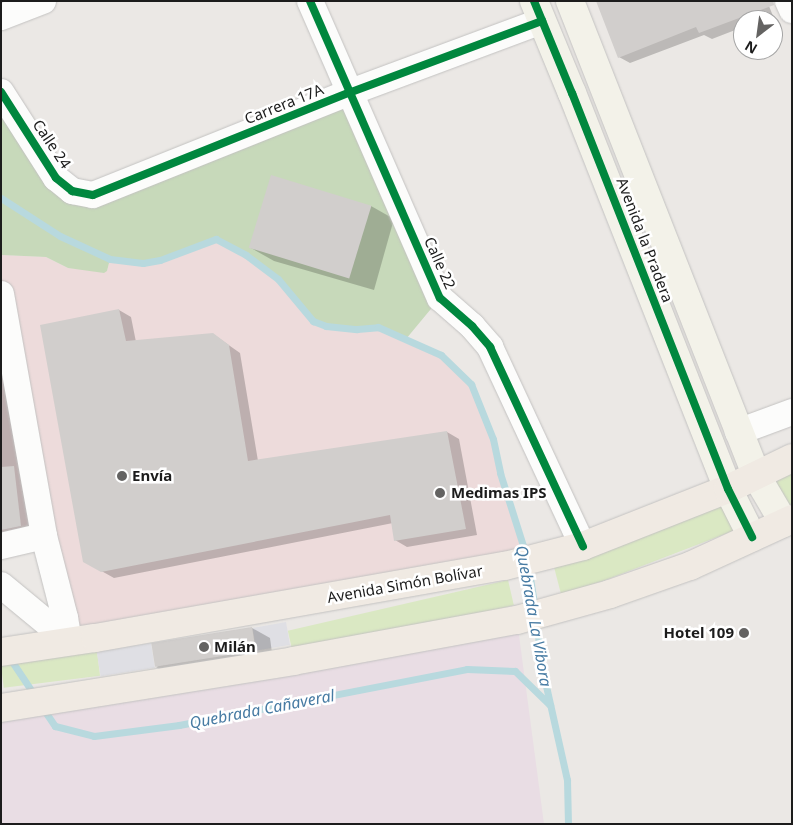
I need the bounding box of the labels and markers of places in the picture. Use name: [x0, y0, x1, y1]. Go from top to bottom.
place label: Envía: [132, 467, 172, 485]
marker: Envía: [116, 470, 128, 482]
place label: Medimas IPS: [451, 484, 547, 502]
marker: Medimas IPS: [433, 486, 447, 500]
place label: Hotel 109: [664, 624, 734, 642]
marker: Hotel 109: [738, 627, 750, 639]
place label: Milán: [214, 638, 256, 656]
marker: Milán: [198, 641, 210, 653]

